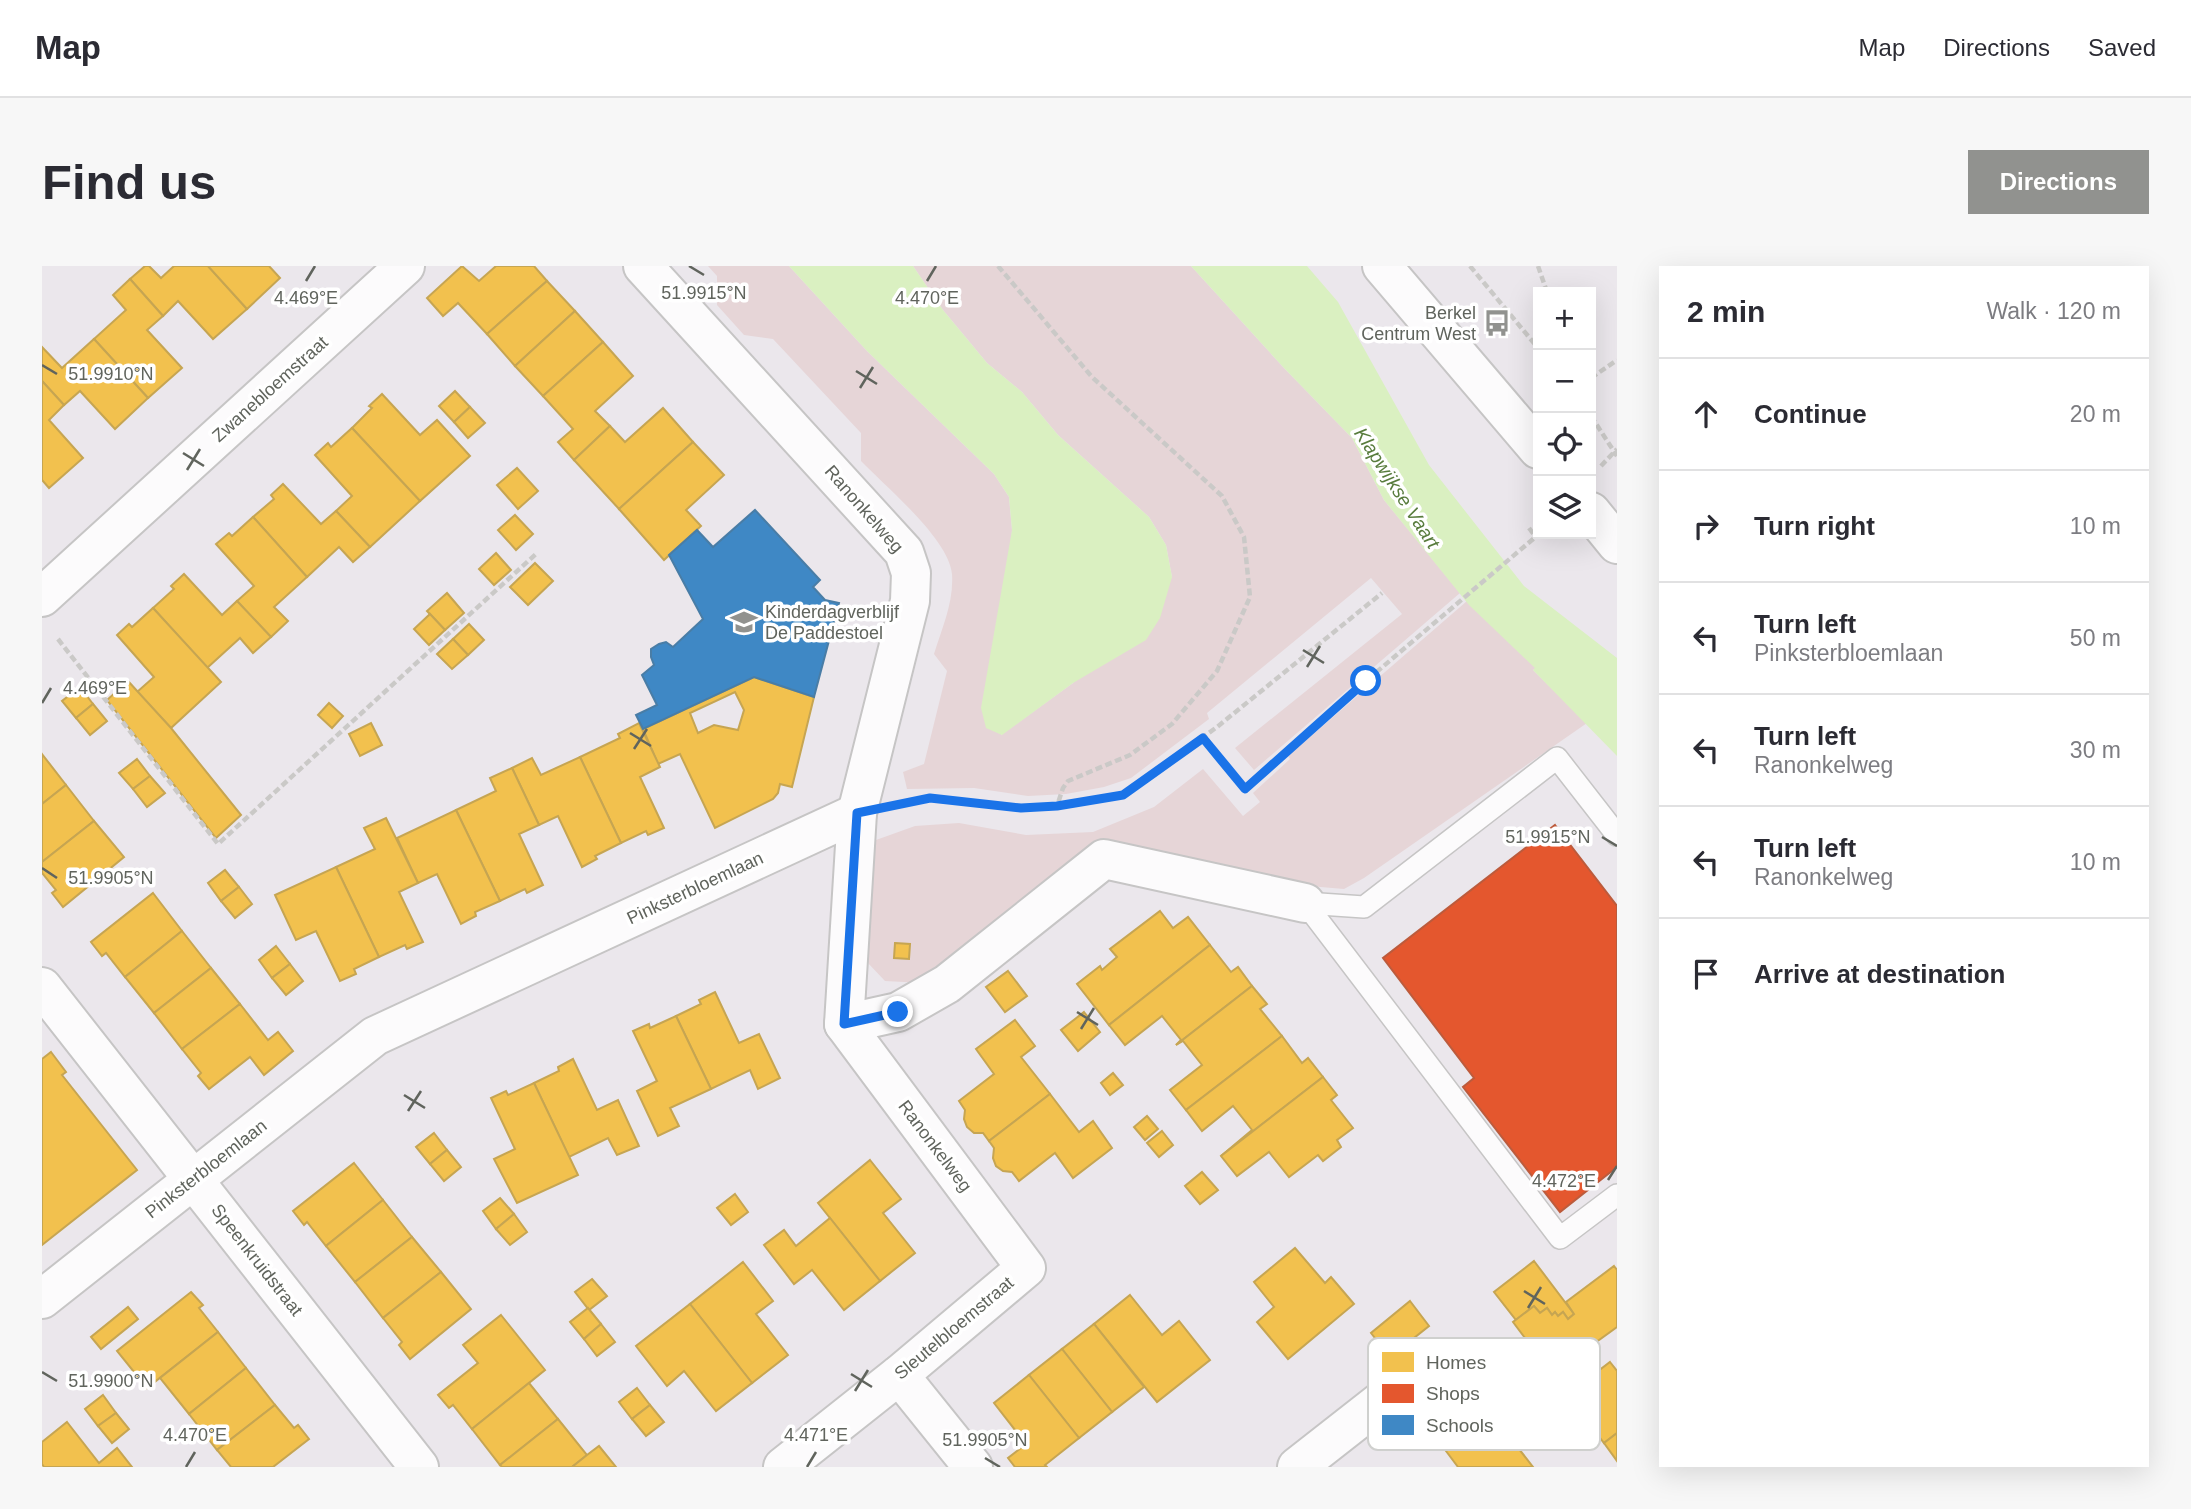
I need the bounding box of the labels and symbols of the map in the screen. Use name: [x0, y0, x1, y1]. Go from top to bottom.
text: 51.9915°N: [661, 283, 747, 303]
text: 4.469°E: [274, 288, 338, 308]
text: 4.470°E: [895, 288, 959, 308]
place label: Berkel Centrum West: [1361, 303, 1476, 344]
bus stop icon: Berkel Centrum West: [1482, 308, 1512, 338]
street label: Zwanebloemstraat: [208, 332, 332, 446]
text: 51.9910°N: [68, 364, 154, 384]
water label: Klapwijkse Vaart: [1350, 424, 1444, 553]
street label: Ranonkelweg: [821, 461, 907, 557]
place label: Kinderdagverblijf De Paddestoel: [765, 602, 900, 643]
school or university icon: Kinderdagverblijf De Paddestoel: [729, 607, 759, 637]
route start: [1350, 665, 1381, 696]
text: 4.469°E: [63, 678, 127, 698]
text: 51.9915°N: [1505, 827, 1591, 847]
street label: Pinksterbloemlaan: [624, 848, 766, 928]
text: 51.9905°N: [68, 868, 154, 888]
route end: [882, 996, 913, 1027]
street label: Ranonkelweg: [894, 1096, 976, 1196]
street label: Pinksterbloemlaan: [141, 1116, 271, 1222]
text: 4.472°E: [1532, 1171, 1596, 1191]
street label: Speenkruidstraat: [207, 1200, 307, 1320]
street label: Sleutelbloemstraat: [890, 1272, 1018, 1384]
legend: [1368, 1338, 1600, 1450]
text: Homes: [1426, 1352, 1486, 1373]
text: 51.9900°N: [68, 1371, 154, 1391]
text: Shops: [1426, 1383, 1480, 1404]
text: Schools: [1426, 1415, 1494, 1436]
text: 4.470°E: [163, 1425, 227, 1445]
text: 4.471°E: [784, 1425, 848, 1445]
text: 51.9905°N: [942, 1430, 1028, 1450]

